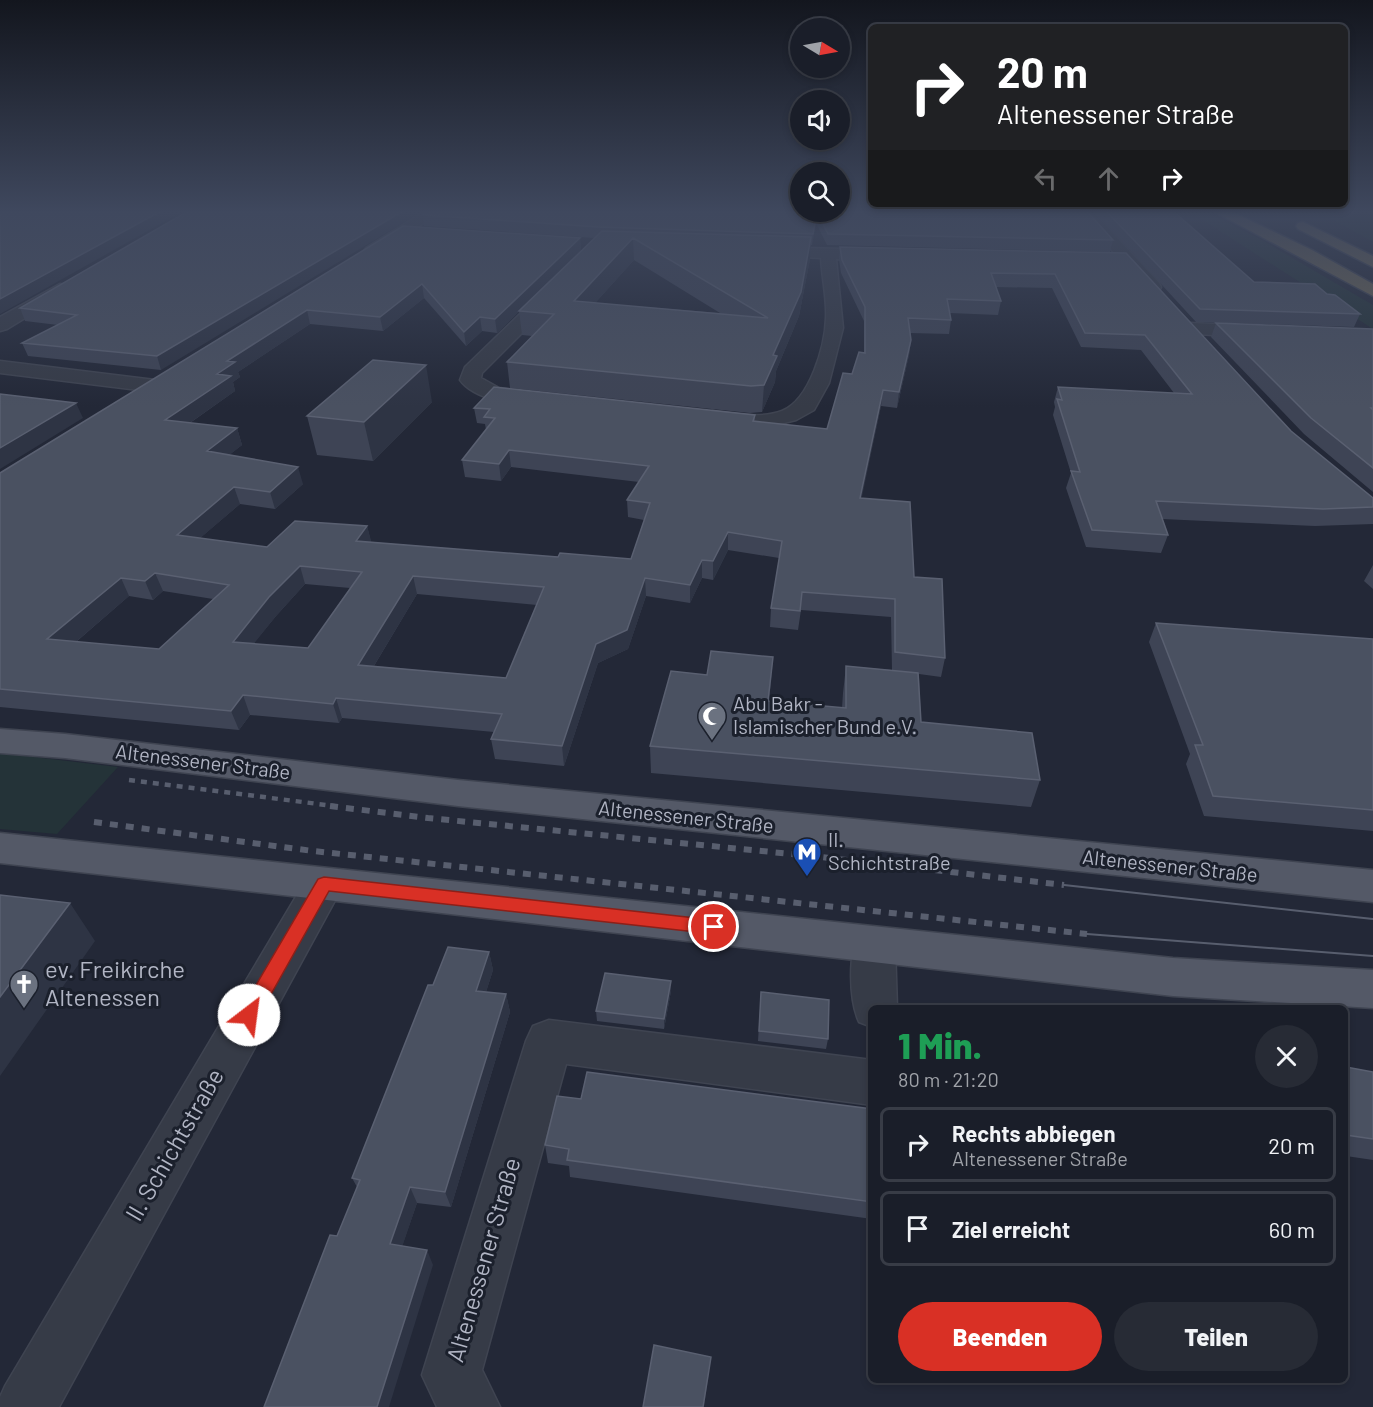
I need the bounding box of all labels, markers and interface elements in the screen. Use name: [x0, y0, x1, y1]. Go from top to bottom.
north arrow: [790, 18, 850, 78]
map controls: [790, 18, 850, 222]
text: 20 m: [997, 46, 1088, 96]
icon: right: [898, 48, 976, 126]
button: sound: [790, 90, 850, 150]
text: Altenessener Straße: [997, 97, 1234, 129]
button: search: [790, 162, 850, 222]
icon: left: [1029, 162, 1062, 195]
icon: ahead: [1092, 162, 1125, 195]
icon: right: [1155, 162, 1188, 195]
place label: Abu Bakr - Islamischer Bund e.V.: [733, 691, 917, 738]
mosque icon: Abu Bakr - Islamischer Bund e.V.: [696, 700, 728, 742]
street label: Altenessener Straße: [114, 738, 292, 784]
street label: Altenessener Straße: [597, 795, 775, 837]
place label: II. Schichtstraße: [828, 827, 951, 874]
metro station icon: II. Schichtstraße: [791, 836, 823, 878]
street label: Altenessener Straße: [1081, 844, 1259, 886]
pin: [688, 901, 739, 952]
icon: arrive: [697, 910, 730, 943]
place label: ev. Freikirche Altenessen: [45, 954, 185, 1011]
church icon: ev. Freikirche Altenessen: [8, 968, 40, 1010]
position arrow: [217, 983, 281, 1047]
text: 1 Min.: [898, 1023, 982, 1066]
button: close: [1255, 1025, 1318, 1088]
street label: II. Schichtstraße: [118, 1063, 229, 1226]
text: 80 m · 21:20: [898, 1067, 999, 1091]
text: Rechts abbiegen: [952, 1120, 1115, 1146]
icon: right: [901, 1128, 934, 1161]
text: 20 m: [1268, 1132, 1315, 1158]
text: Altenessener Straße: [952, 1146, 1128, 1170]
street label: Altenessener Straße: [440, 1154, 526, 1365]
icon: arrive: [901, 1212, 934, 1245]
text: Ziel erreicht: [952, 1216, 1070, 1242]
text: 60 m: [1269, 1216, 1315, 1242]
button: Beenden: [898, 1302, 1102, 1371]
button: Teilen: [1114, 1302, 1318, 1371]

